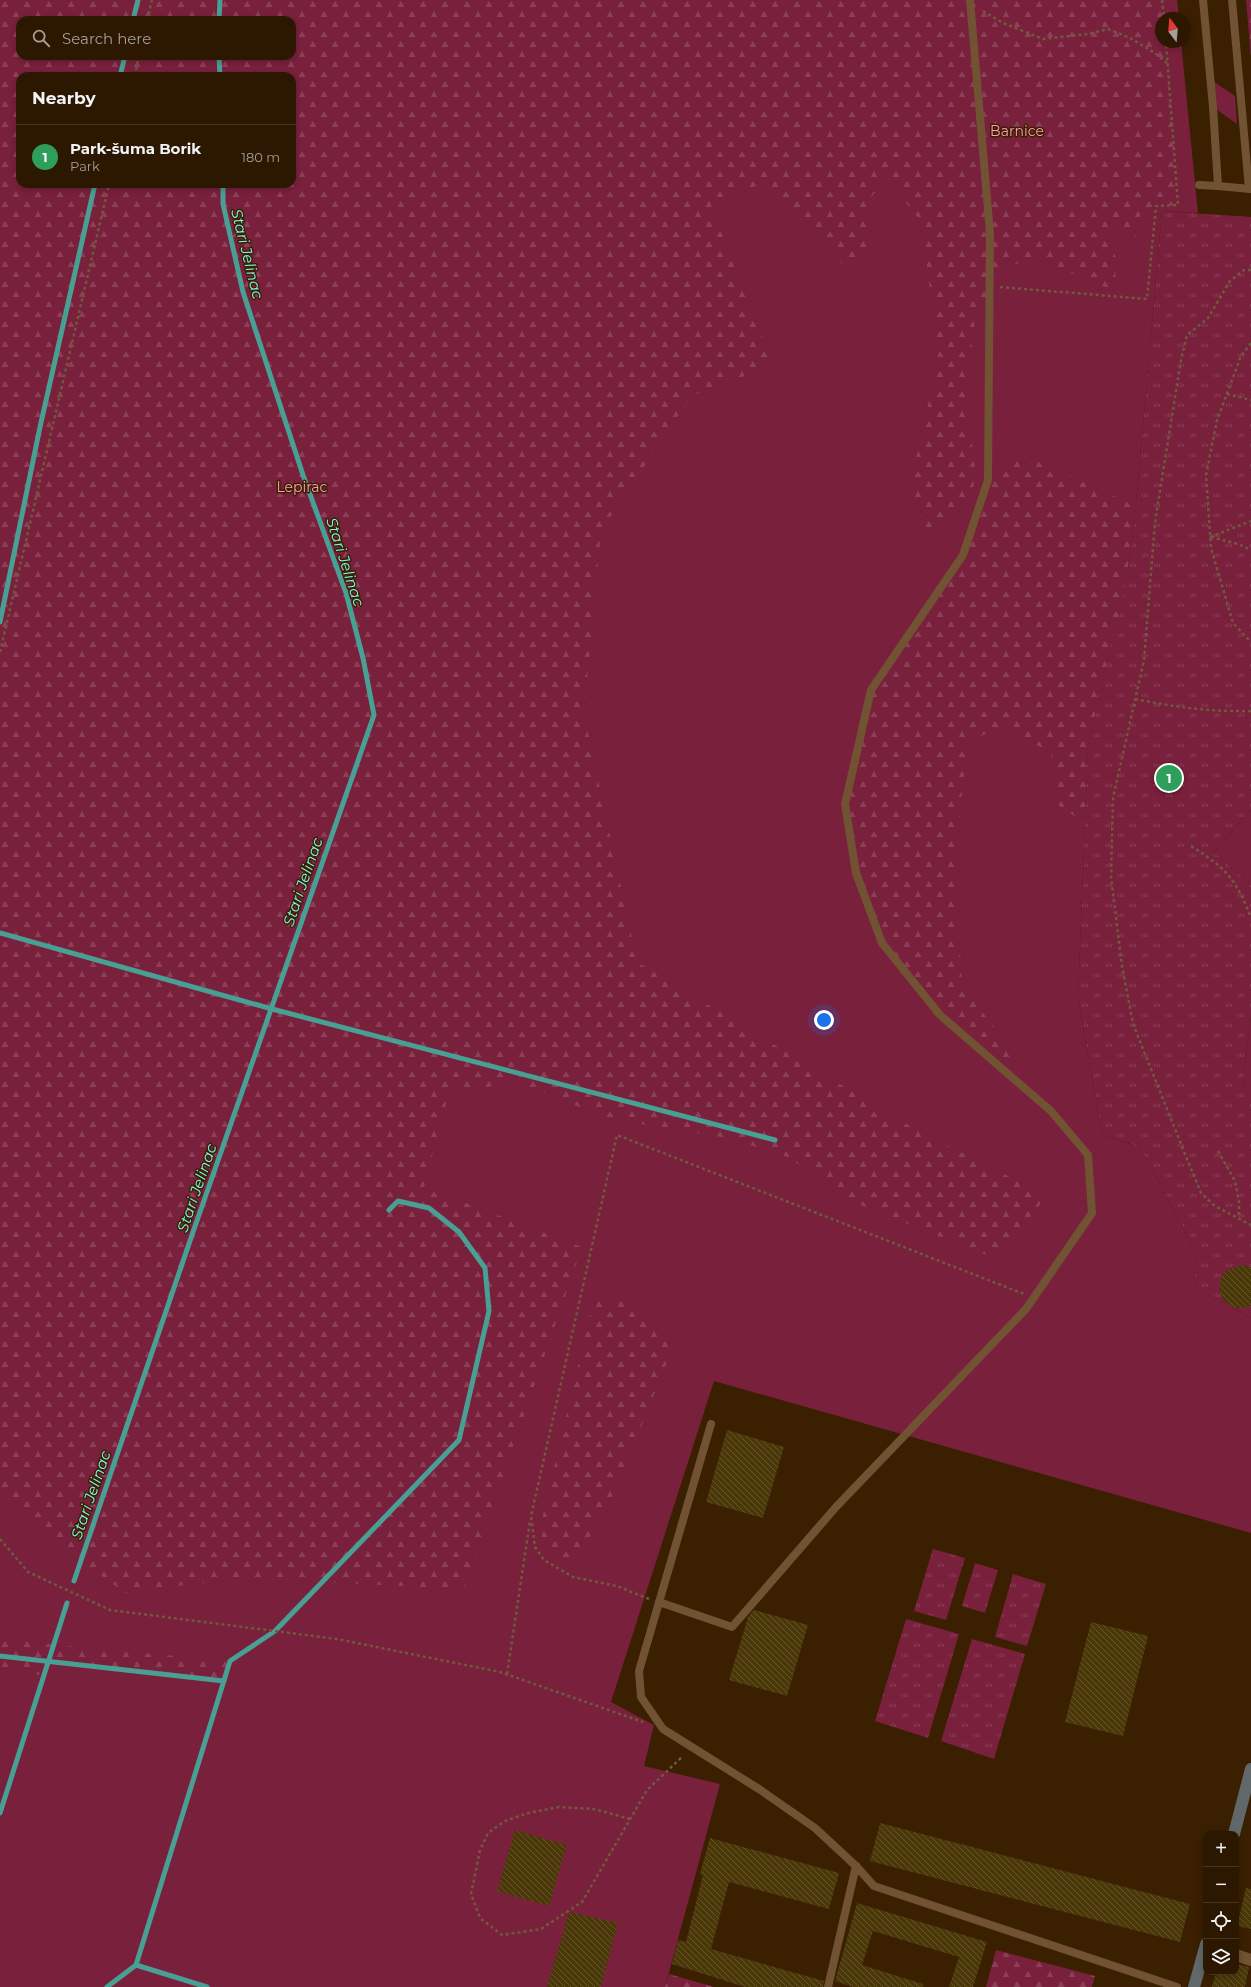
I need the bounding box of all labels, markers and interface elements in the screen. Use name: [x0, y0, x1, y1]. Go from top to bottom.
north arrow: [1155, 12, 1191, 48]
search box: [16, 16, 296, 60]
icon: search: [30, 27, 52, 49]
text: Search here: [62, 29, 151, 48]
text: Nearby: [32, 88, 96, 108]
park label: Barnice: [990, 122, 1044, 140]
text: Park-šuma Borik: [70, 139, 201, 158]
text: 1: [42, 149, 48, 165]
text: 180 m: [241, 149, 280, 165]
text: Park: [70, 158, 100, 174]
water label: Stari Jelinac: [227, 207, 268, 301]
park label: Lepirac: [276, 478, 328, 496]
water label: Stari Jelinac: [322, 515, 369, 609]
pin: 1: [1156, 763, 1182, 793]
water label: Stari Jelinac: [279, 835, 327, 929]
your location: [814, 1010, 834, 1030]
water label: Stari Jelinac: [173, 1141, 221, 1235]
water label: Stari Jelinac: [67, 1448, 115, 1542]
map controls: [1203, 1831, 1239, 1975]
button: +: [1203, 1831, 1239, 1867]
button: −: [1203, 1867, 1239, 1903]
button: locate: [1203, 1903, 1239, 1939]
button: layers: [1203, 1939, 1239, 1975]

